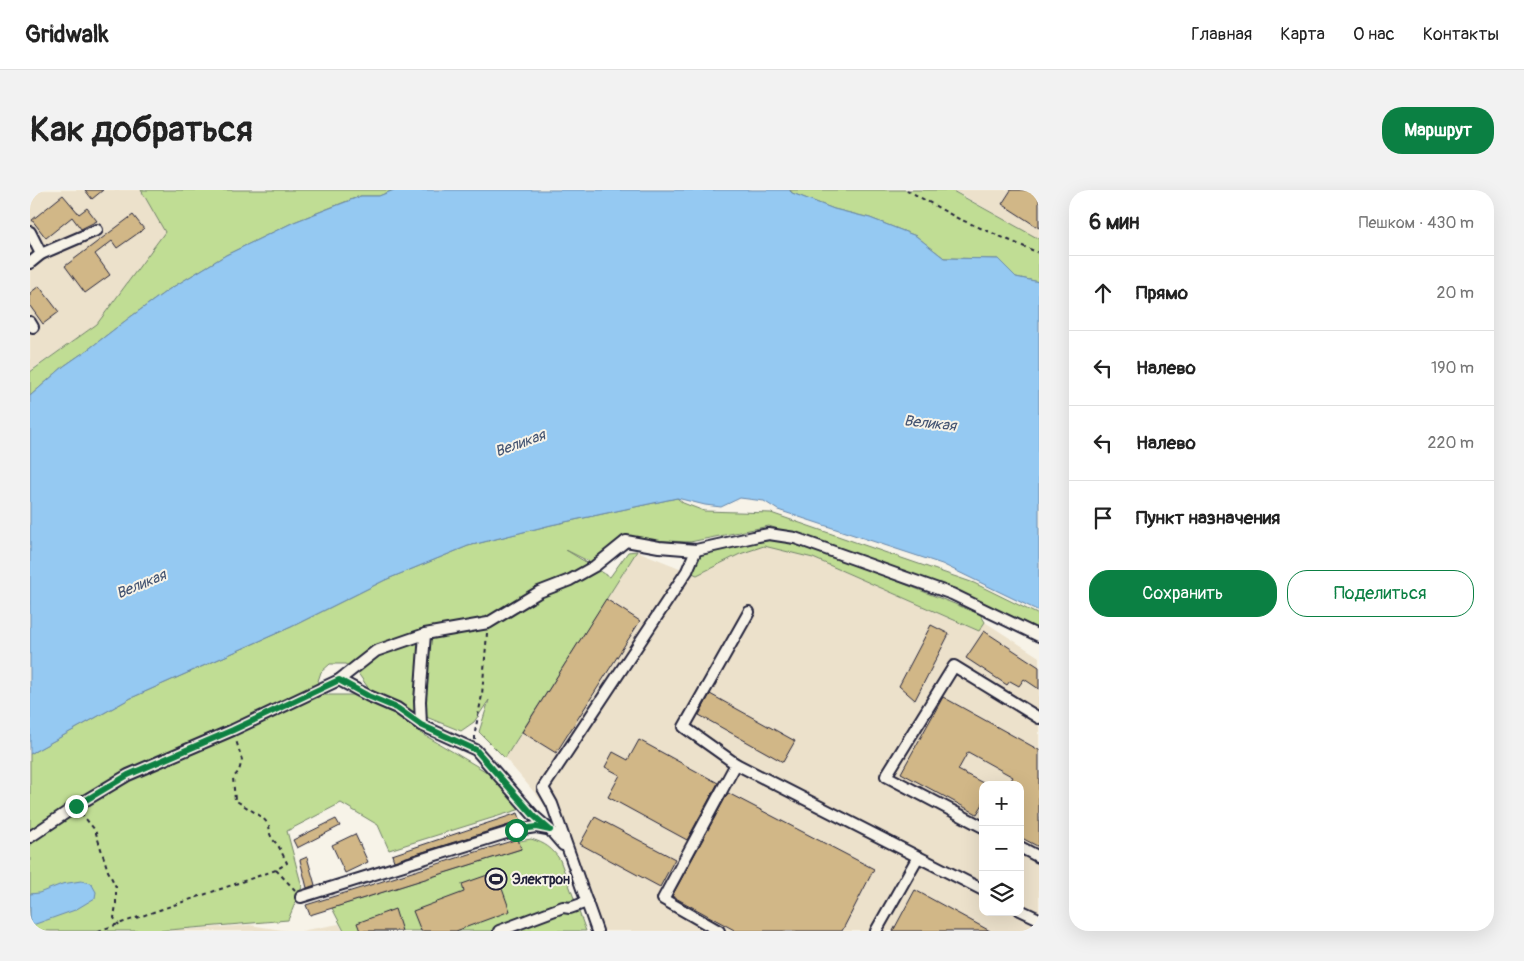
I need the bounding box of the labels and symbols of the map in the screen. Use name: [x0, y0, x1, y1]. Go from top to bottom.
water label: Великая: [903, 411, 959, 436]
water label: Великая: [492, 425, 550, 461]
water label: Великая: [113, 565, 171, 603]
route end: [65, 795, 88, 818]
route start: [505, 819, 528, 842]
sports icon: Электрон: [484, 867, 508, 891]
place label: Электрон: [512, 871, 570, 888]

